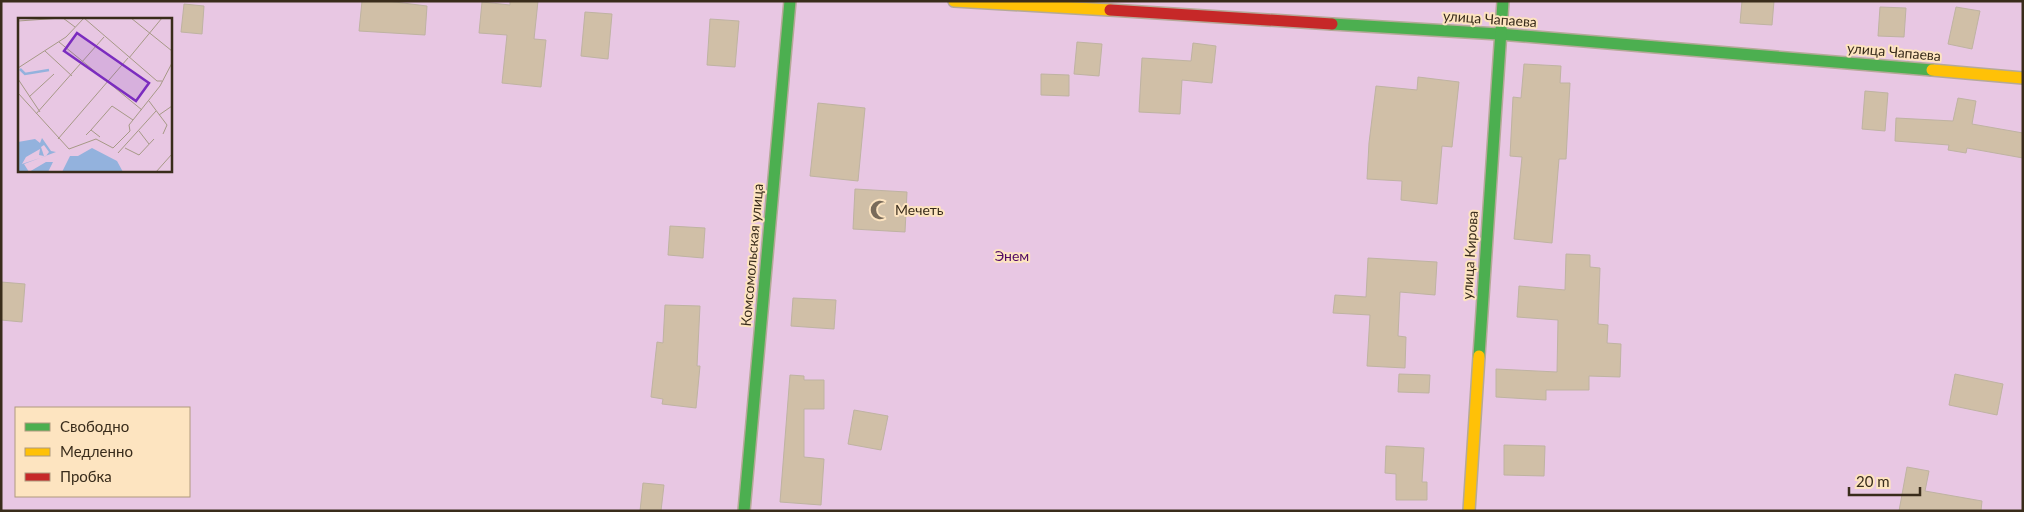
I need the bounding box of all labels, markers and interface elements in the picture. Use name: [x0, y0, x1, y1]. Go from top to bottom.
street label: улица Чапаева: [1443, 7, 1538, 30]
inset map: [18, 18, 171, 171]
street label: улица Чапаева: [1846, 39, 1942, 64]
street label: Комсомольская улица: [737, 183, 766, 327]
mosque icon: Мечеть: [869, 199, 891, 221]
place label: Мечеть: [895, 201, 944, 218]
street label: улица Кирова: [1458, 210, 1481, 300]
park label: Энем: [995, 247, 1029, 264]
legend: [15, 407, 190, 497]
text: Свободно: [60, 417, 129, 435]
text: Медленно: [60, 442, 133, 460]
scale bar: [1849, 464, 1920, 496]
text: Пробка: [60, 467, 112, 485]
text: 20 m: [1856, 472, 1890, 490]

